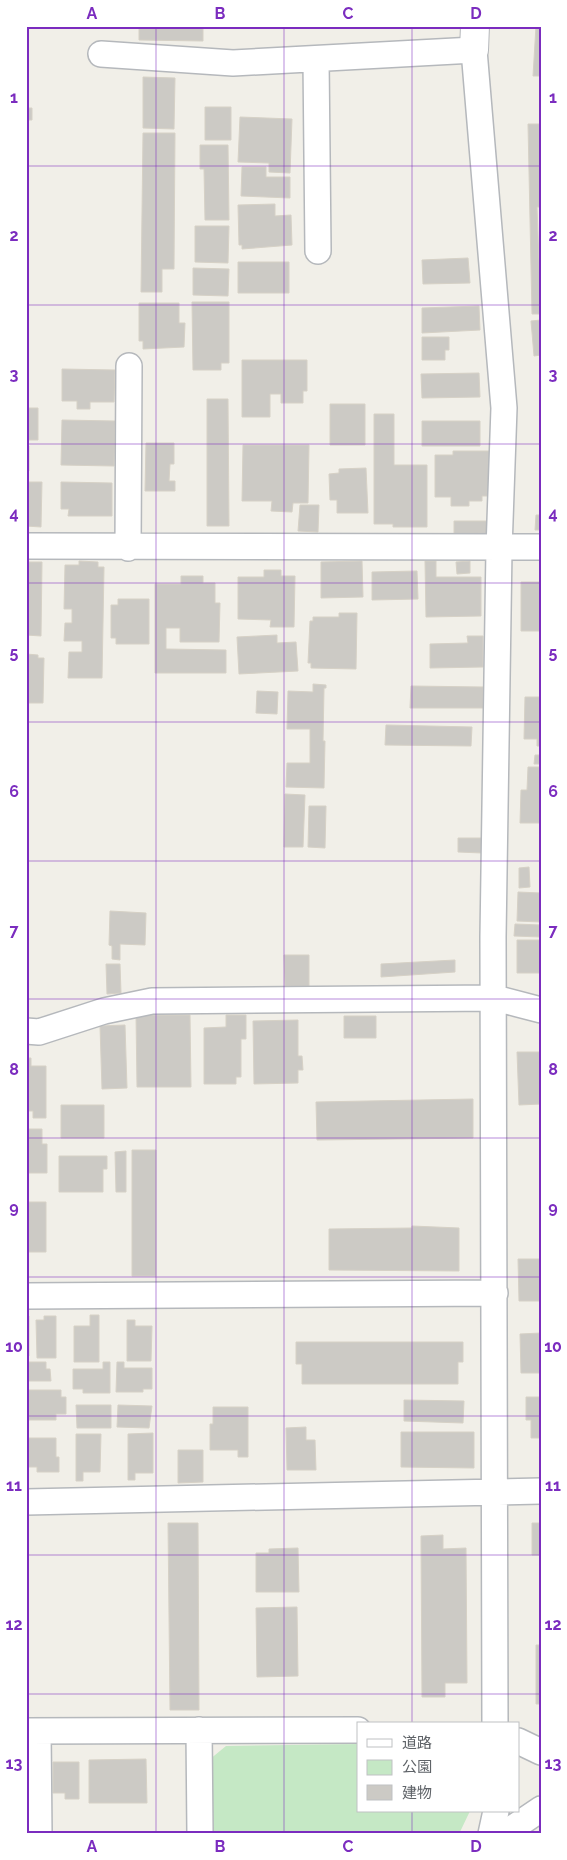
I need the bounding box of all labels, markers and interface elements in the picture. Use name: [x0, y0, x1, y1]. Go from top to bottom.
text: A: [87, 4, 98, 23]
text: B: [215, 4, 226, 23]
text: C: [343, 4, 354, 23]
text: D: [470, 4, 482, 23]
text: 1: [10, 88, 18, 107]
text: 1: [549, 88, 557, 107]
text: 2: [9, 226, 19, 245]
text: 2: [548, 226, 558, 245]
text: 3: [10, 365, 19, 384]
text: 3: [549, 365, 558, 384]
text: 4: [9, 504, 19, 523]
text: 4: [548, 504, 558, 523]
text: 5: [10, 643, 19, 662]
text: 5: [549, 643, 558, 662]
text: 6: [9, 782, 19, 801]
text: 6: [548, 782, 558, 801]
text: 7: [10, 921, 19, 940]
text: 7: [549, 921, 558, 940]
text: 8: [9, 1060, 19, 1079]
text: 8: [548, 1060, 558, 1079]
text: 9: [9, 1198, 19, 1217]
text: 9: [548, 1198, 558, 1217]
text: 10: [5, 1337, 23, 1356]
text: 10: [544, 1337, 562, 1356]
text: 11: [6, 1476, 22, 1495]
text: 11: [545, 1476, 561, 1495]
text: 12: [6, 1615, 22, 1634]
text: 12: [545, 1615, 561, 1634]
legend: [357, 1722, 520, 1812]
text: 道路: [402, 1734, 432, 1752]
text: 13: [6, 1754, 22, 1773]
text: 13: [545, 1754, 561, 1773]
text: 公園: [402, 1758, 432, 1776]
text: 建物: [402, 1784, 432, 1802]
text: A: [87, 1837, 98, 1856]
text: B: [215, 1837, 226, 1856]
text: C: [343, 1837, 354, 1856]
text: D: [470, 1837, 482, 1856]

